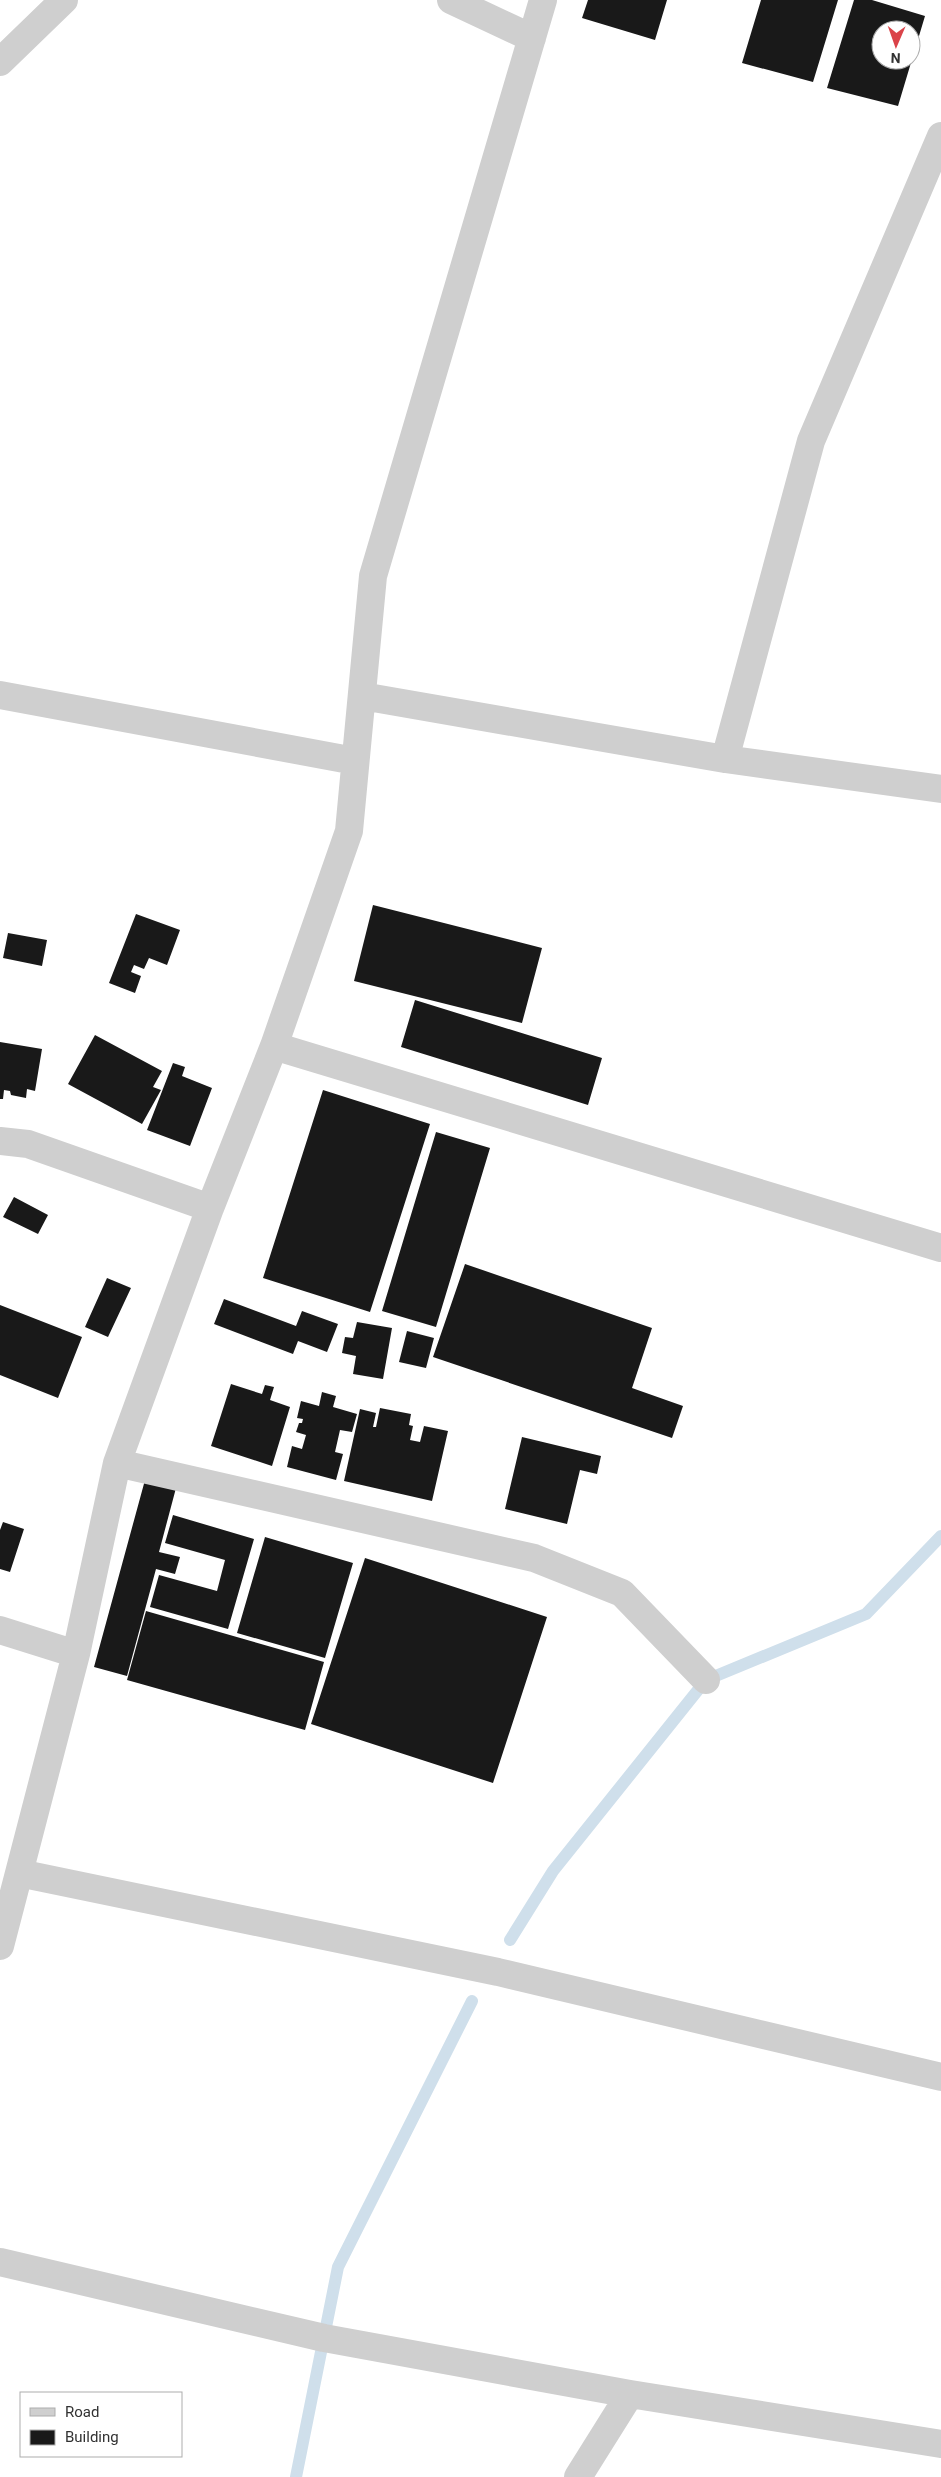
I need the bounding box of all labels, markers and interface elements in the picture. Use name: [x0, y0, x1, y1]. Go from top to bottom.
north arrow: [871, 20, 921, 70]
text: N: [890, 50, 901, 66]
legend: [20, 2392, 182, 2457]
text: Road: [65, 2403, 99, 2421]
text: Building: [65, 2428, 119, 2446]

